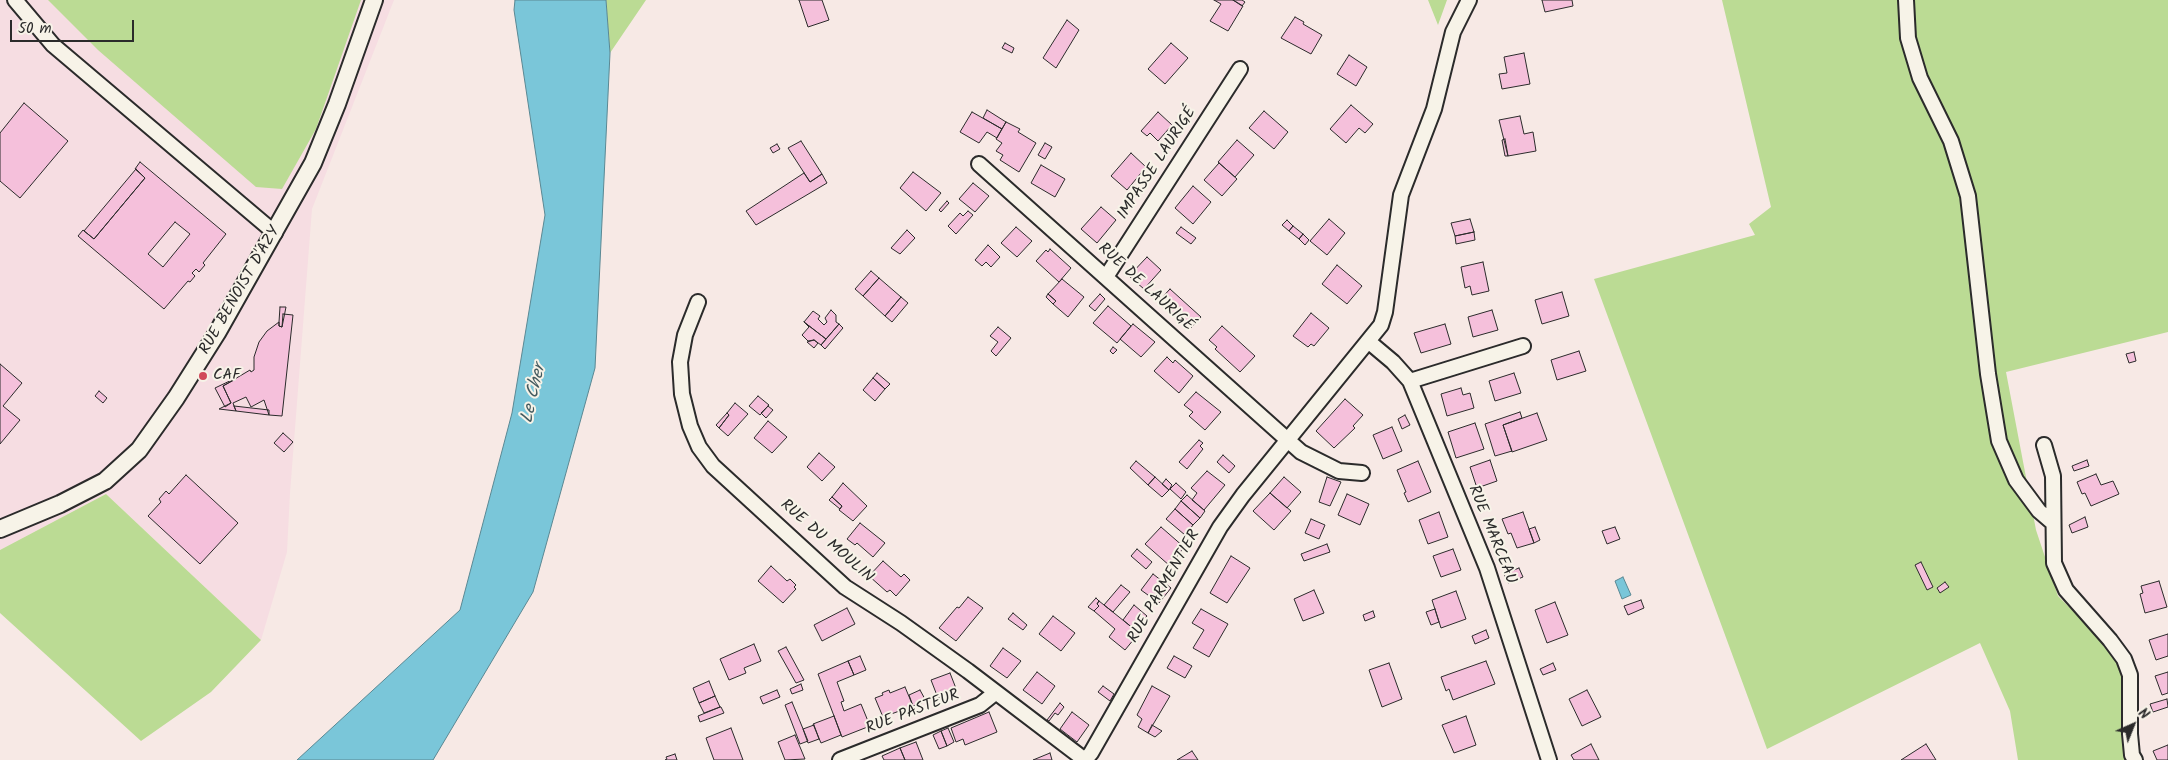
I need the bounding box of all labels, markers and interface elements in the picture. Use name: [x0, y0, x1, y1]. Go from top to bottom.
scale bar: [12, 10, 136, 42]
text: 50 m: [18, 17, 52, 41]
street label: IMPASSE LAURIGÉ: [1114, 104, 1202, 224]
street label: RUE BENOIST D'AZY: [196, 223, 286, 359]
street label: RUE DE LAURIGÉ: [1093, 240, 1197, 336]
water label: Le Cher: [518, 363, 552, 425]
place label: CAF: [213, 366, 241, 386]
marker: CAF: [197, 370, 209, 382]
street label: RUE MARCEAU: [1463, 483, 1519, 587]
street label: RUE DU MOULIN: [775, 496, 877, 588]
street label: RUE PARMENTIER: [1125, 527, 1205, 647]
street label: RUE PASTEUR: [864, 686, 962, 740]
north arrow: [2108, 700, 2158, 750]
text: N: [2133, 703, 2154, 725]

